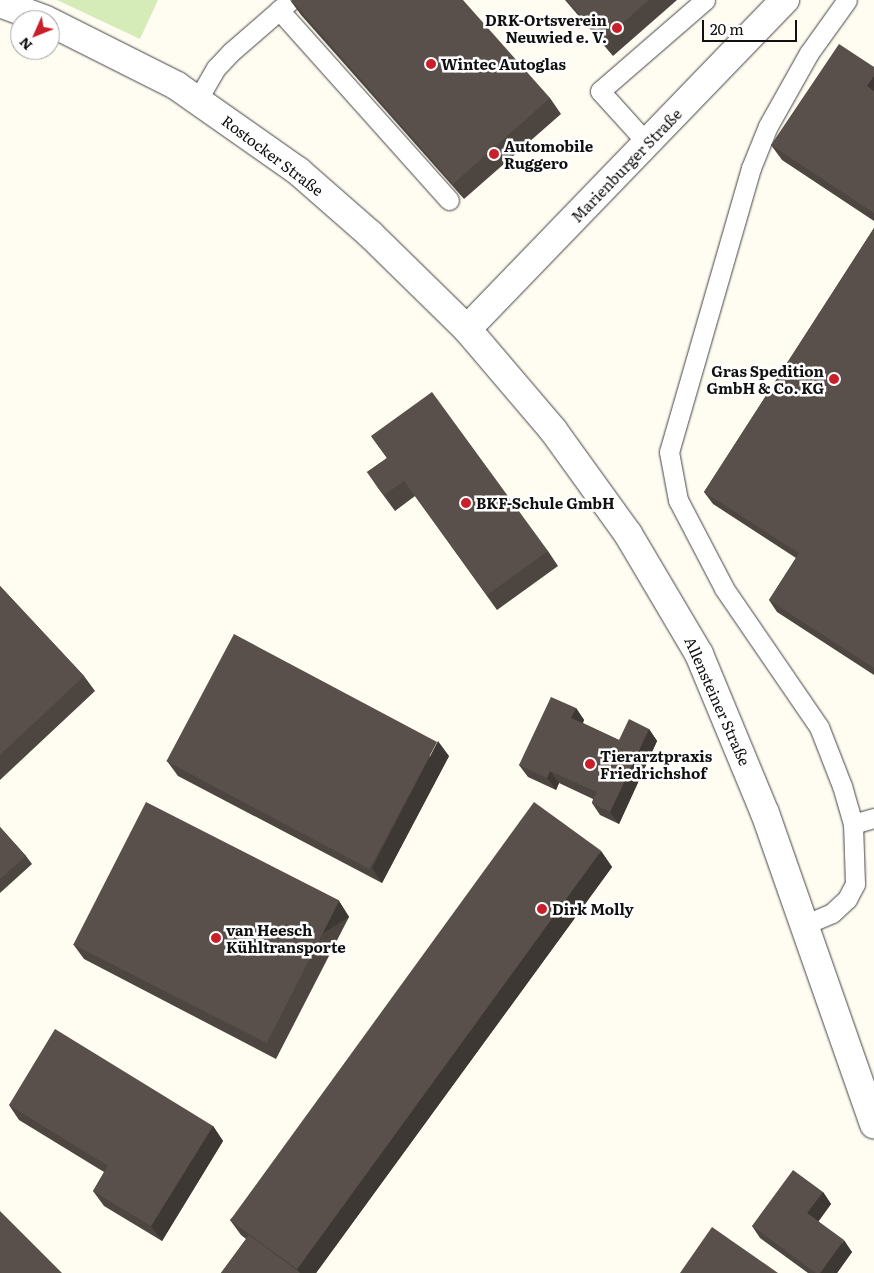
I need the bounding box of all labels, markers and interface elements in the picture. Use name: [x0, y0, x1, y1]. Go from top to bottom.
north arrow: [10, 10, 60, 60]
place label: DRK-Ortsverein Neuwied e. V.: [485, 10, 607, 45]
scale bar: [704, 10, 799, 42]
text: 20 m: [710, 17, 744, 40]
marker: DRK-Ortsverein Neuwied e. V.: [611, 22, 623, 34]
text: N: [14, 34, 36, 56]
place label: Wintec Autoglas: [441, 55, 566, 73]
marker: Wintec Autoglas: [425, 58, 437, 70]
street label: Marienburger Straße: [567, 104, 685, 226]
street label: Rostocker Straße: [219, 111, 327, 199]
place label: Automobile Ruggero: [504, 136, 593, 171]
marker: Automobile Ruggero: [488, 148, 500, 160]
place label: Gras Spedition GmbH & Co. KG: [707, 361, 824, 396]
marker: Gras Spedition GmbH & Co. KG: [828, 373, 840, 385]
place label: BKF-Schule GmbH: [476, 494, 615, 512]
marker: BKF-Schule GmbH: [460, 497, 472, 509]
street label: Allensteiner Straße: [682, 634, 754, 768]
place label: Tierarztpraxis Friedrichshof: [600, 746, 712, 781]
marker: Tierarztpraxis Friedrichshof: [584, 758, 596, 770]
place label: Dirk Molly: [552, 900, 634, 918]
marker: Dirk Molly: [536, 903, 548, 915]
place label: van Heesch Kühltransporte: [226, 920, 346, 955]
marker: van Heesch Kühltransporte: [210, 932, 222, 944]

